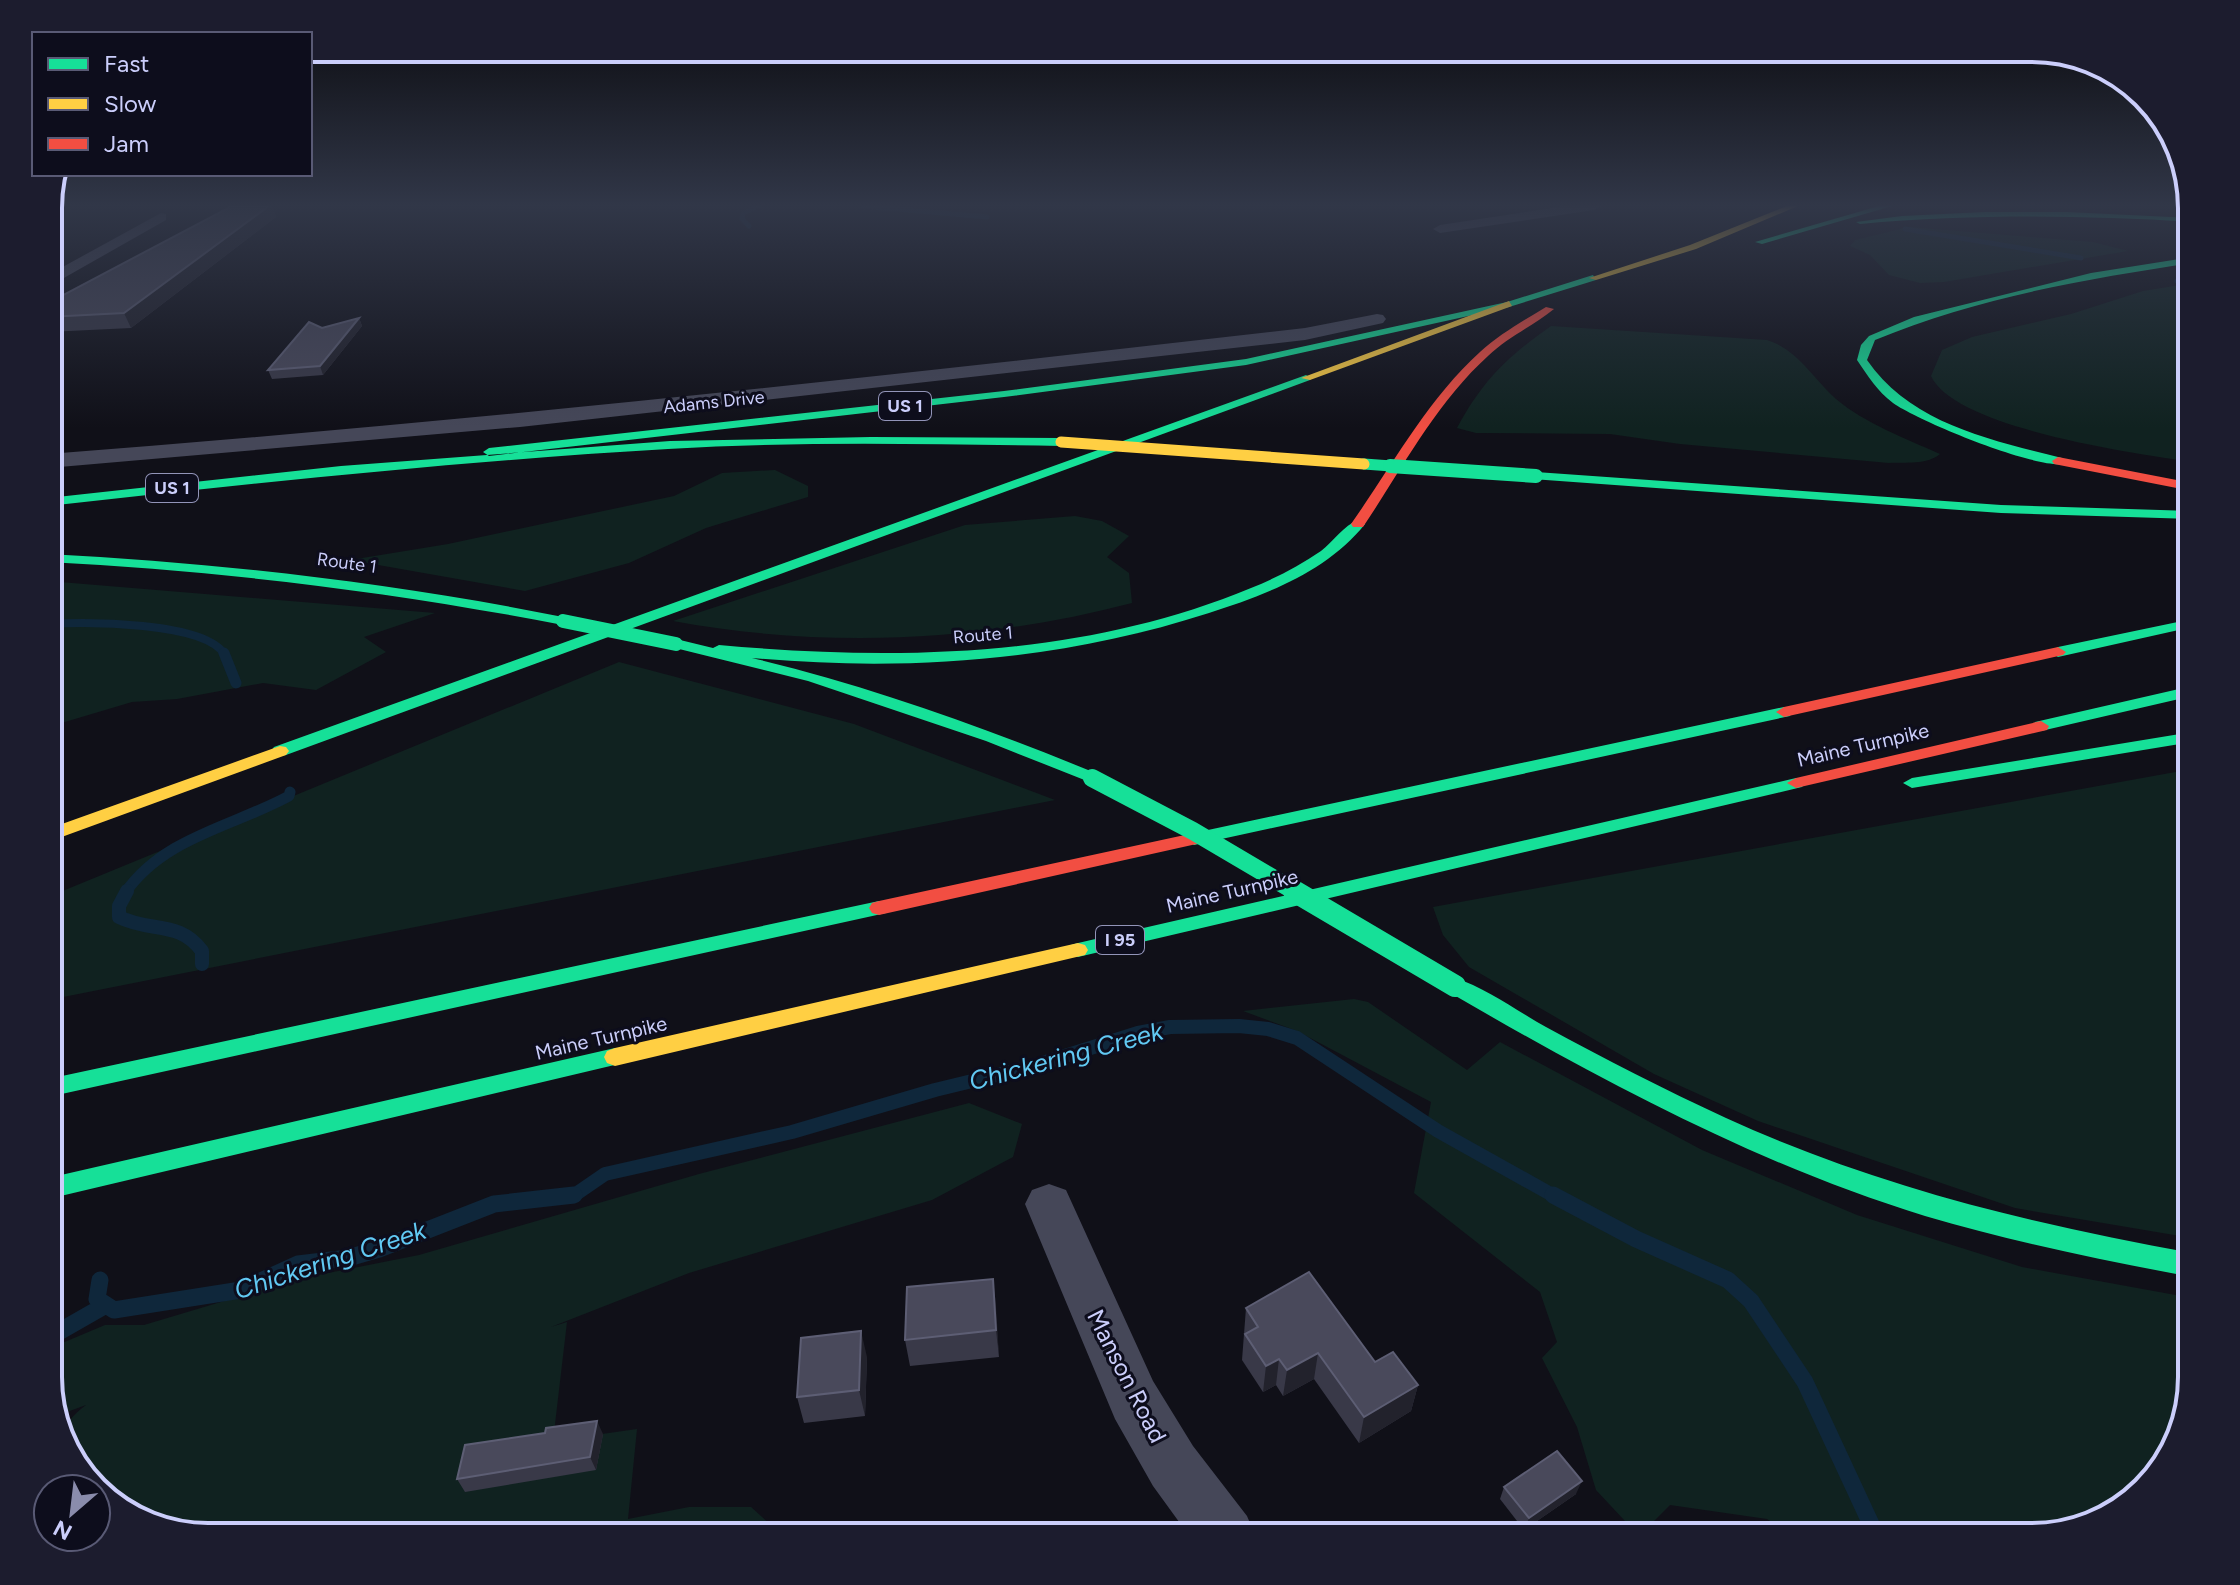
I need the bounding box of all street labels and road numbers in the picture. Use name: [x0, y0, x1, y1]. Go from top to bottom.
street label: Adams Drive: [662, 386, 766, 418]
road number: US 1: [879, 392, 931, 420]
road number: US 1: [146, 474, 198, 502]
street label: Route 1: [316, 548, 378, 578]
street label: Route 1: [952, 621, 1014, 649]
street label: Maine Turnpike: [1795, 718, 1931, 772]
street label: Maine Turnpike: [1164, 864, 1300, 918]
road number: I 95: [1096, 926, 1144, 954]
street label: Maine Turnpike: [533, 1011, 669, 1065]
street label: Manson Road: [1081, 1305, 1173, 1447]

